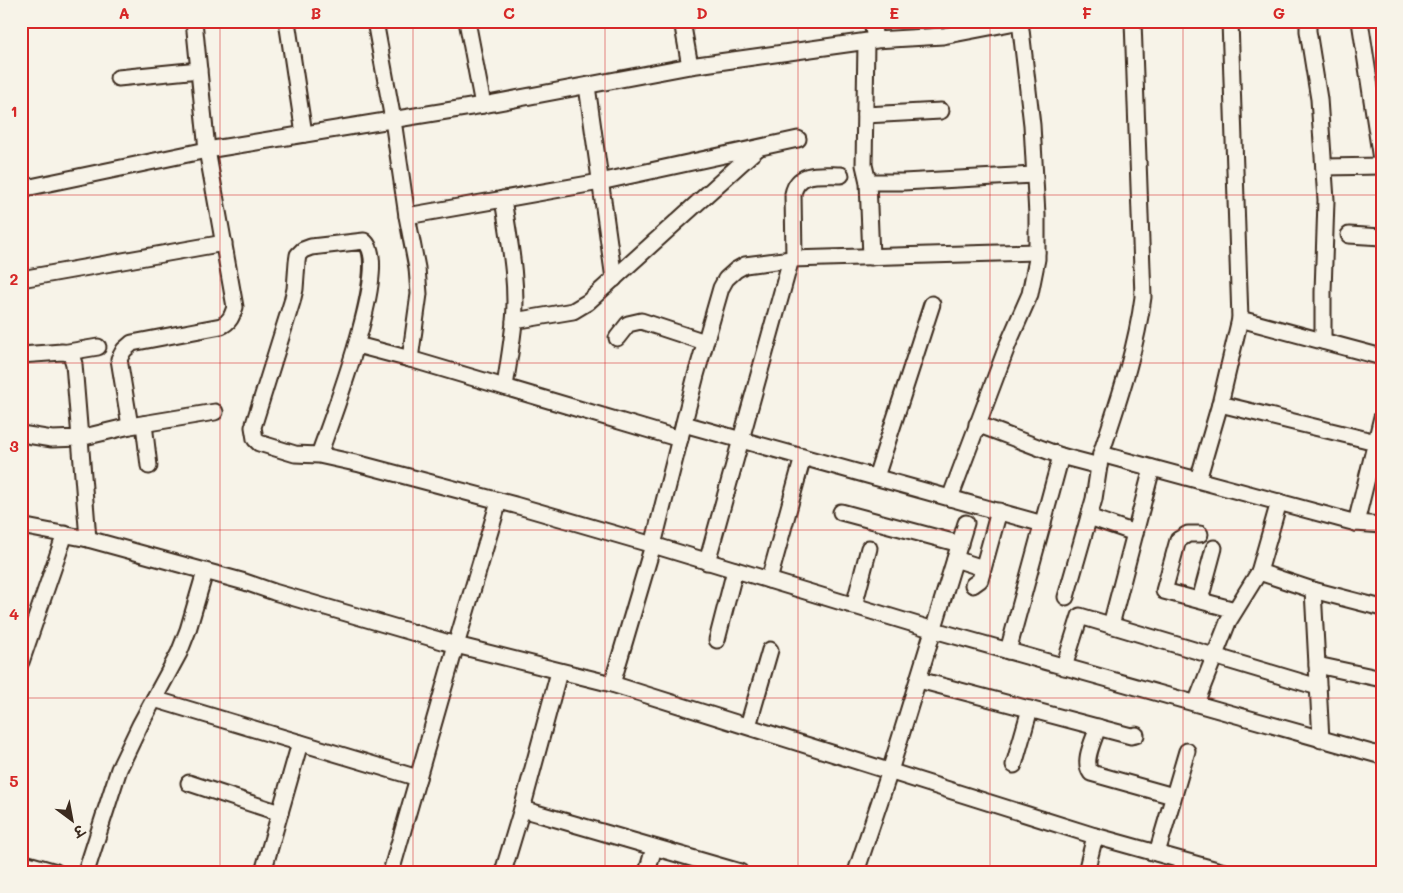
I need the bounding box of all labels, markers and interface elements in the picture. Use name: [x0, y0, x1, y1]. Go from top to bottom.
text: A: [118, 2, 130, 23]
text: B: [311, 2, 321, 23]
text: C: [503, 2, 515, 23]
text: D: [696, 2, 708, 23]
text: E: [889, 2, 899, 23]
text: F: [1082, 2, 1092, 23]
text: G: [1273, 2, 1285, 23]
text: 1: [10, 100, 18, 121]
text: 2: [10, 268, 19, 289]
text: 3: [9, 435, 19, 456]
text: 4: [9, 603, 19, 624]
text: 5: [9, 770, 19, 791]
north arrow: [48, 796, 98, 846]
text: उ: [69, 820, 90, 843]

